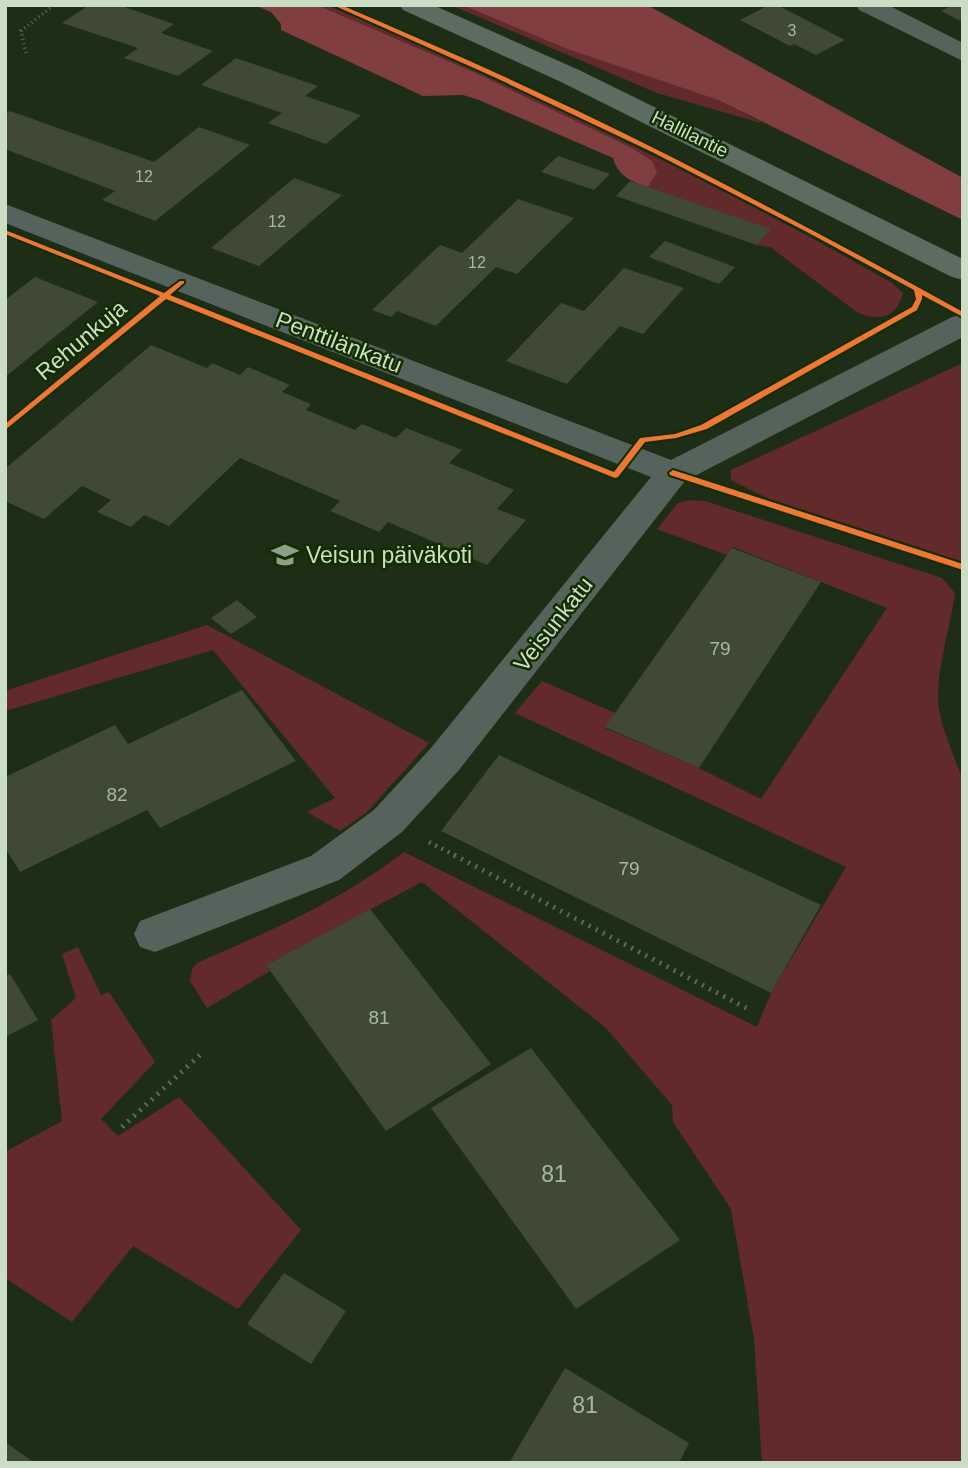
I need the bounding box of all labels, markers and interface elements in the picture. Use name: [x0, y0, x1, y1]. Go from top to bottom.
house number: 3: [788, 22, 797, 39]
street label: Hallilantie: [648, 107, 732, 161]
house number: 12: [135, 168, 153, 185]
house number: 12: [268, 213, 286, 230]
house number: 12: [468, 254, 486, 271]
street label: Rehunkuja: [31, 295, 132, 385]
street label: Penttilänkatu: [272, 306, 406, 378]
school or university icon: Veisun päiväkoti: [270, 540, 300, 570]
place label: Veisun päiväkoti: [306, 542, 472, 568]
street label: Veisunkatu: [508, 572, 598, 676]
house number: 79: [709, 638, 731, 659]
house number: 82: [106, 784, 128, 805]
house number: 79: [618, 858, 640, 879]
house number: 81: [368, 1007, 390, 1028]
house number: 81: [541, 1161, 567, 1187]
house number: 81: [572, 1392, 598, 1418]

